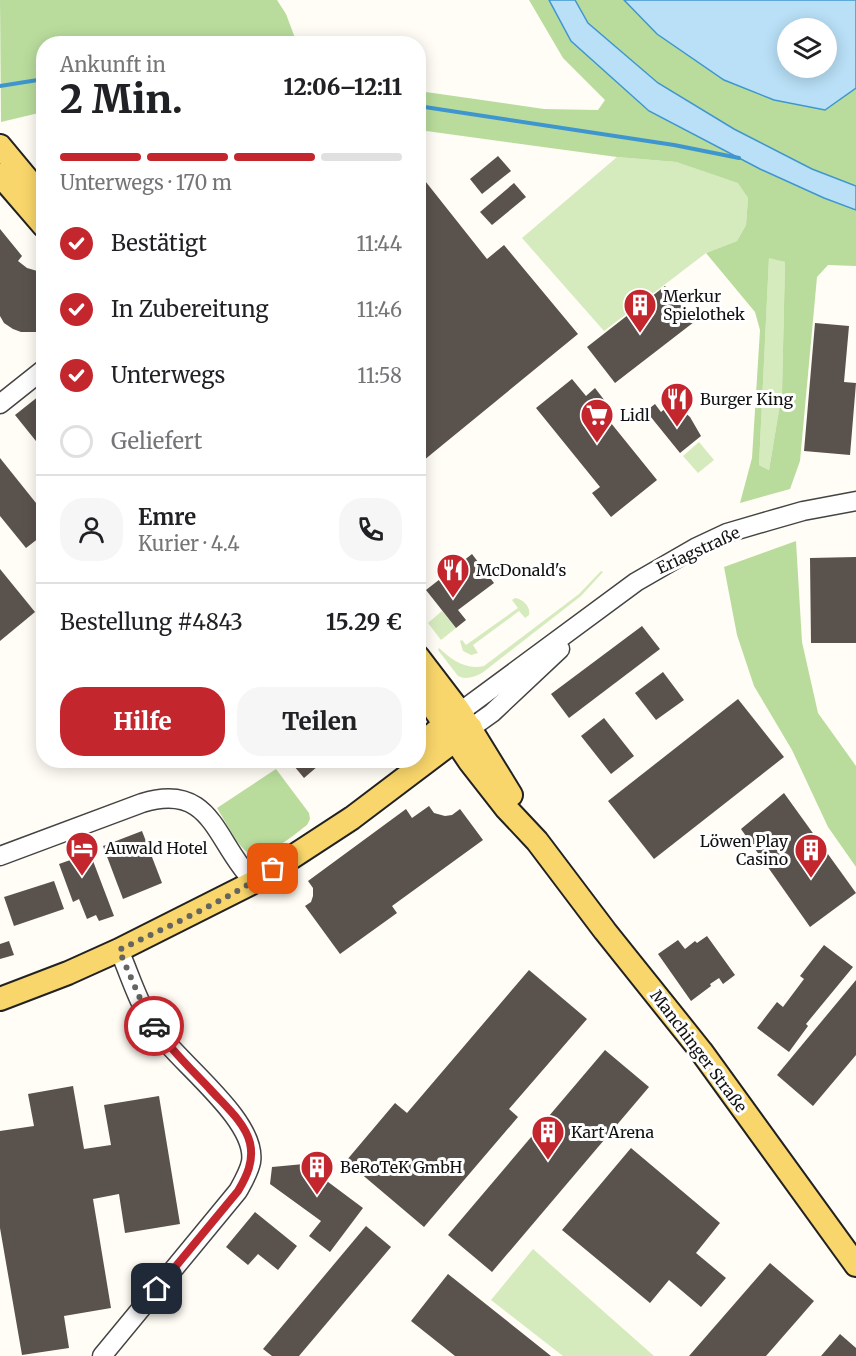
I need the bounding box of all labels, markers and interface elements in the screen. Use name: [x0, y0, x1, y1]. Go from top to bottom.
map controls: [777, 18, 837, 78]
button: layers: [777, 18, 837, 78]
text: Ankunft in: [60, 52, 166, 77]
text: 12:06–12:11: [284, 73, 402, 101]
text: 2 Min.: [60, 75, 183, 124]
text: Unterwegs · 170 m: [60, 170, 232, 195]
icon: check: [60, 227, 93, 260]
text: Bestätigt: [111, 229, 207, 257]
text: 11:44: [356, 231, 402, 256]
place label: Merkur Spielothek: [663, 286, 746, 324]
building icon: Merkur Spielothek: [622, 287, 658, 334]
icon: check: [60, 293, 93, 326]
text: In Zubereitung: [111, 295, 269, 323]
text: 11:46: [357, 297, 402, 322]
icon: check: [60, 359, 93, 392]
text: Unterwegs: [111, 361, 225, 389]
text: 11:58: [357, 363, 402, 388]
restaurant icon: Burger King: [659, 381, 695, 428]
place label: Burger King: [700, 389, 793, 409]
supermarket icon: Lidl: [579, 397, 615, 444]
place label: Lidl: [620, 405, 650, 425]
text: Geliefert: [111, 427, 202, 455]
button: person: [60, 498, 123, 561]
button: phone: [339, 498, 402, 561]
text: Emre: [138, 503, 196, 531]
street label: Eriagstraße: [653, 522, 743, 578]
text: Kurier · 4.4: [138, 531, 240, 556]
restaurant icon: McDonald's: [435, 552, 471, 599]
place label: McDonald's: [476, 560, 566, 580]
text: Bestellung #4843: [60, 608, 243, 636]
text: 15.29 €: [326, 608, 402, 636]
button: Hilfe: [60, 687, 225, 756]
button: Teilen: [237, 687, 402, 756]
hotel icon: Auwald Hotel: [64, 830, 100, 877]
place label: Löwen Play Casino: [700, 831, 789, 869]
building icon: Löwen Play Casino: [793, 832, 829, 879]
place label: Auwald Hotel: [104, 838, 208, 858]
pin: [247, 843, 298, 894]
icon: bag: [256, 852, 289, 885]
street label: Manchinger Straße: [646, 986, 752, 1116]
courier: [124, 996, 184, 1056]
icon: car: [138, 1010, 171, 1043]
building icon: Kart Arena: [530, 1114, 566, 1161]
place label: Kart Arena: [571, 1122, 654, 1142]
building icon: BeRoTeK GmbH: [299, 1149, 335, 1196]
place label: BeRoTeK GmbH: [340, 1157, 463, 1177]
pin: [131, 1263, 182, 1314]
icon: home: [140, 1272, 173, 1305]

